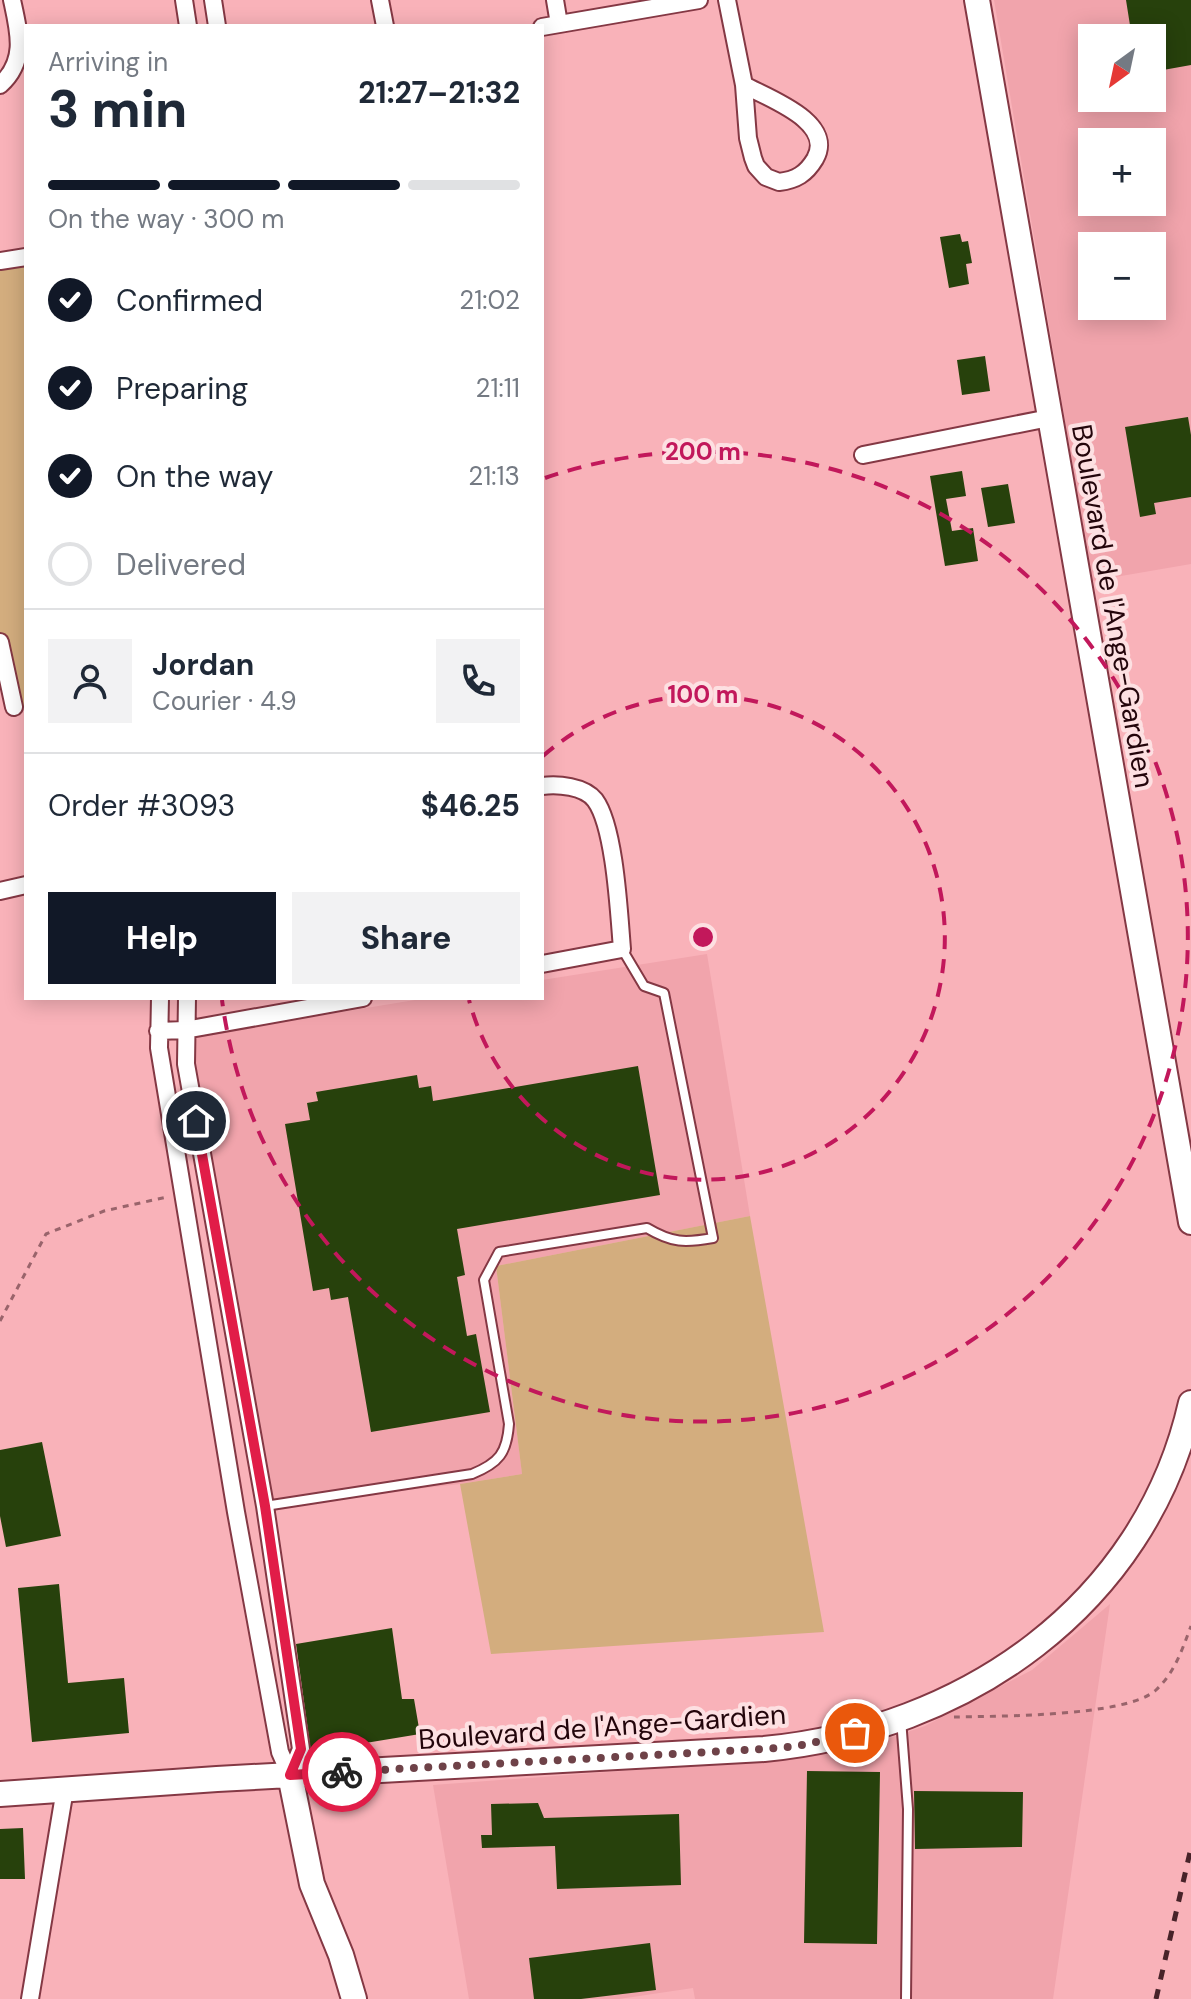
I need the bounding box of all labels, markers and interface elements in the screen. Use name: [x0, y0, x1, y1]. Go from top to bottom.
north arrow: [1078, 24, 1166, 112]
map controls: [1078, 24, 1166, 320]
text: Arriving in: [48, 45, 168, 79]
text: 21:27–21:32: [358, 73, 520, 112]
text: 3 min: [48, 75, 187, 143]
button: +: [1078, 128, 1166, 216]
text: On the way · 300 m: [48, 202, 284, 236]
button: −: [1078, 232, 1166, 320]
icon: check: [48, 278, 92, 322]
text: Confirmed: [116, 281, 263, 320]
text: 21:02: [459, 283, 520, 317]
icon: check: [48, 366, 92, 410]
text: Preparing: [116, 369, 248, 408]
text: 21:11: [475, 371, 520, 405]
street label: Boulevard de l'Ange-Gardien: [1063, 421, 1163, 791]
text: 200 m: [665, 436, 741, 467]
icon: check: [48, 454, 92, 498]
text: On the way: [116, 457, 273, 496]
text: 21:13: [468, 459, 520, 493]
text: Delivered: [116, 545, 246, 584]
button: person: [48, 639, 132, 723]
button: phone: [436, 639, 520, 723]
text: Jordan: [152, 645, 254, 684]
text: 100 m: [668, 679, 738, 710]
text: Courier · 4.9: [152, 684, 297, 718]
text: Order #3093: [48, 786, 235, 825]
text: $46.25: [421, 786, 520, 825]
button: Help: [48, 892, 276, 984]
button: Share: [292, 892, 520, 984]
centre of rings: [689, 923, 717, 951]
pin: [162, 1087, 230, 1155]
icon: home: [174, 1099, 218, 1143]
street label: Boulevard de l'Ange-Gardien: [417, 1696, 787, 1758]
pin: [821, 1699, 889, 1767]
icon: bag: [833, 1711, 877, 1755]
courier: [302, 1732, 382, 1812]
icon: bike: [320, 1750, 364, 1794]

